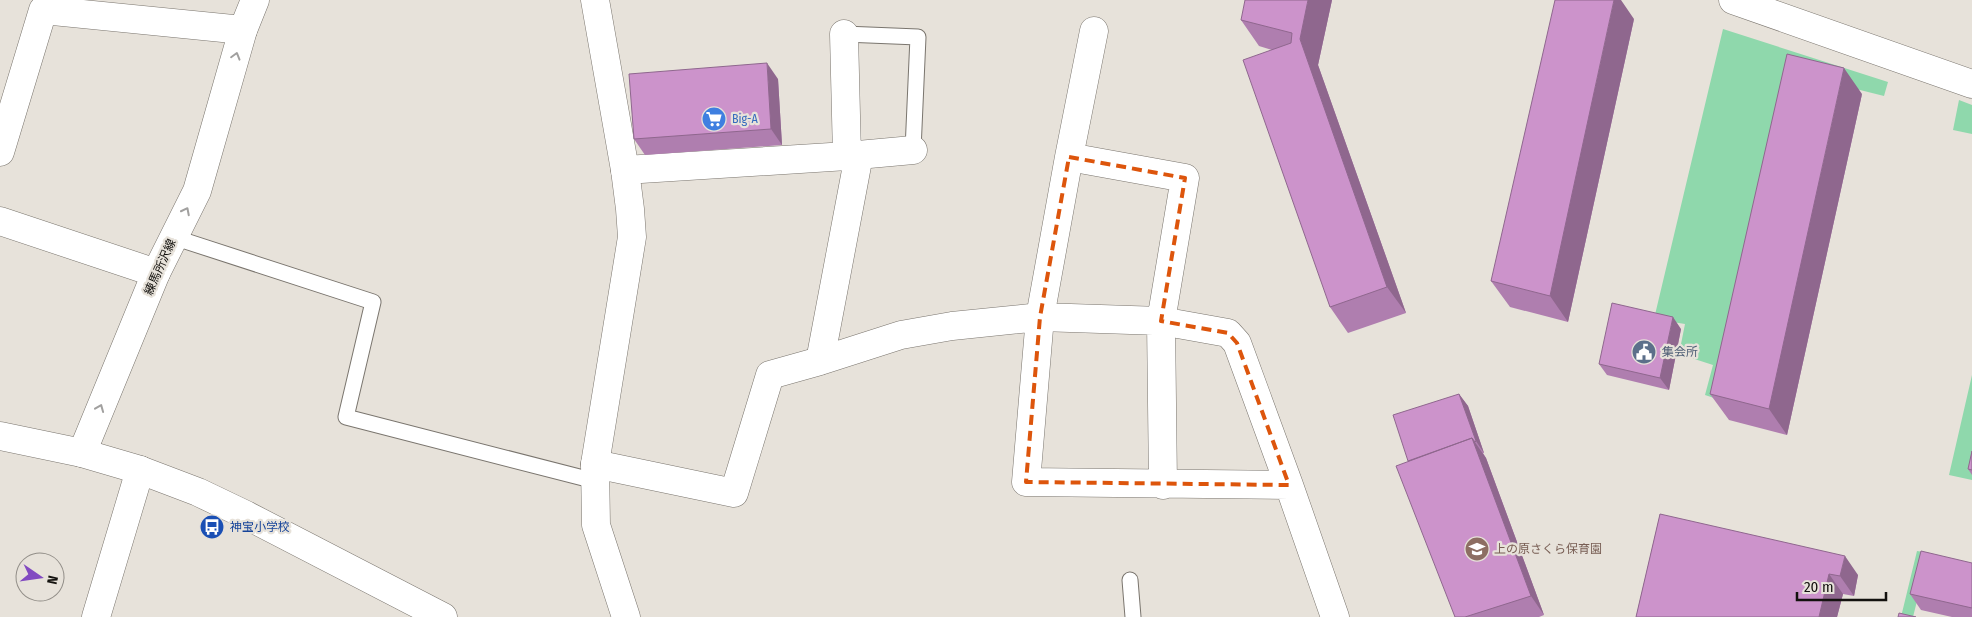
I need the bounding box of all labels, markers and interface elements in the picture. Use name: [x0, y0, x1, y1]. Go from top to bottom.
one-way arrow: [230, 53, 240, 61]
supermarket icon: Big-A: [701, 106, 727, 132]
place label: Big-A: [732, 112, 758, 126]
one-way arrow: [180, 207, 190, 216]
street label: 練馬所沢線: [141, 237, 179, 297]
public building icon: 集会所: [1631, 339, 1657, 365]
place label: 集会所: [1662, 345, 1698, 359]
one-way arrow: [95, 404, 105, 412]
bus stop icon: 神宝小学校: [199, 514, 225, 540]
place label: 神宝小学校: [230, 520, 290, 534]
school or university icon: 上の原さくら保育園: [1464, 536, 1490, 562]
place label: 上の原さくら保育園: [1494, 542, 1602, 556]
north arrow: [15, 552, 65, 602]
scale bar: [1797, 570, 1886, 602]
text: N: [43, 574, 61, 586]
text: 20 m: [1804, 578, 1834, 596]

